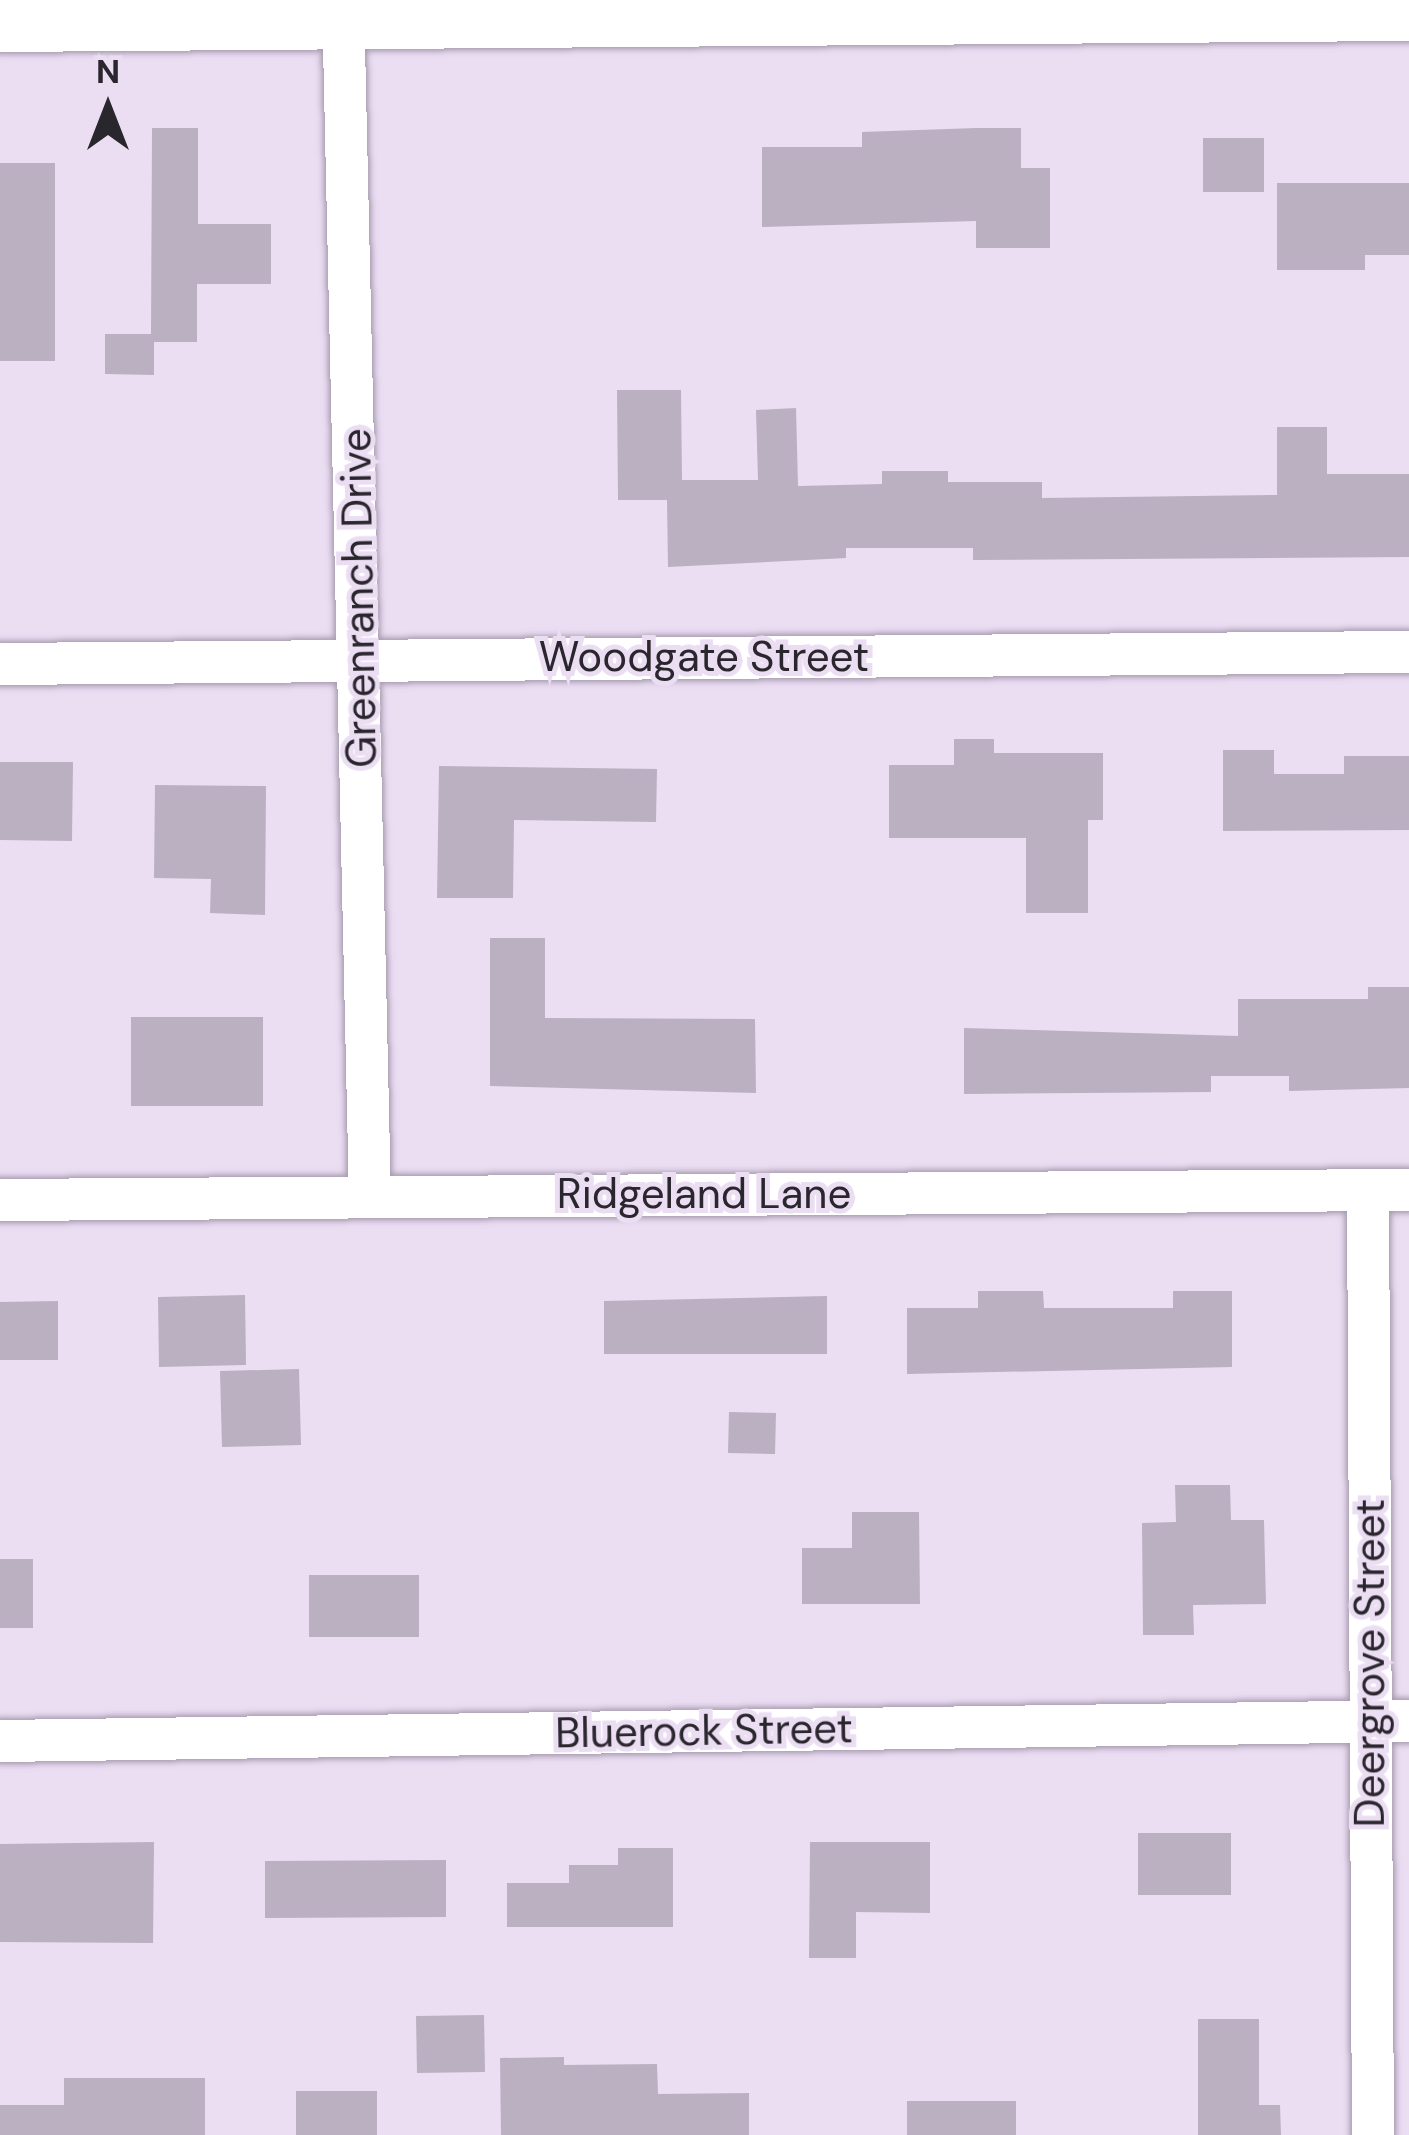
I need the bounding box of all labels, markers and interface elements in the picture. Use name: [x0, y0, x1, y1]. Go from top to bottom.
north arrow: [48, 48, 168, 168]
text: N: [96, 50, 120, 93]
street label: Greenranch Drive: [331, 428, 387, 768]
street label: Woodgate Street: [539, 632, 869, 682]
street label: Ridgeland Lane: [557, 1169, 851, 1219]
street label: Deergrove Street: [1345, 1499, 1395, 1827]
street label: Bluerock Street: [555, 1703, 853, 1759]

